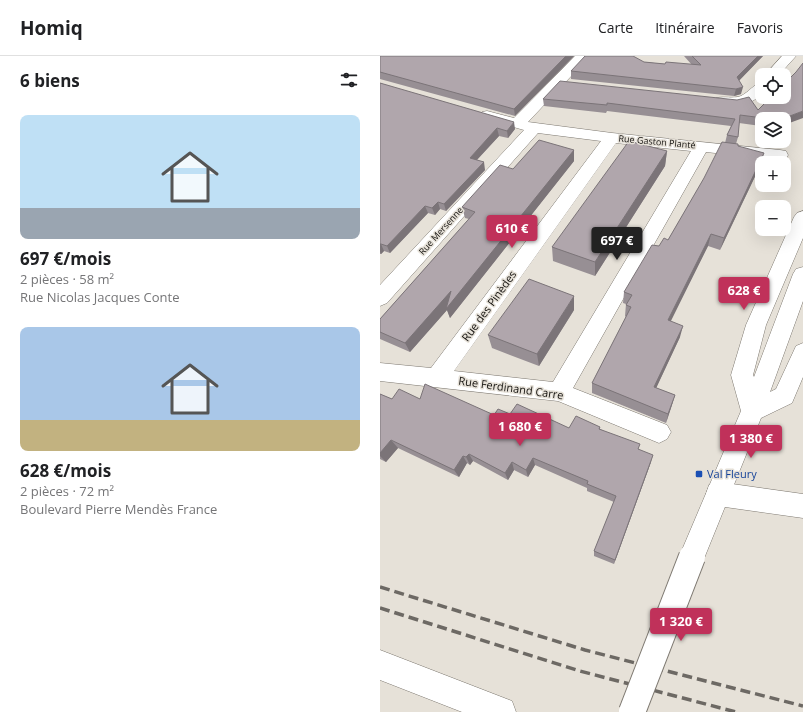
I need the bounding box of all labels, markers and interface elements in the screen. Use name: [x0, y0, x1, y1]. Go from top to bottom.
text: Homiq: [20, 15, 83, 41]
text: Carte: [598, 18, 633, 37]
text: Itinéraire: [655, 18, 715, 37]
text: Favoris: [737, 18, 783, 37]
map controls: [755, 68, 791, 236]
button: locate: [755, 68, 791, 104]
text: 6 biens: [20, 69, 80, 92]
icon: filters: [338, 69, 360, 91]
button: layers: [755, 112, 791, 148]
street label: Rue Gaston Planté: [618, 132, 696, 151]
icon: home: [154, 141, 226, 213]
button: +: [755, 156, 791, 192]
button: −: [755, 200, 791, 236]
street label: Rue Mersenne: [415, 204, 466, 258]
pin: 610 €: [484, 215, 540, 249]
text: 610 €: [495, 219, 529, 237]
pin: 697 €: [589, 227, 645, 261]
text: 697 €: [600, 231, 634, 249]
text: 697 €/mois: [20, 247, 111, 270]
street label: Rue des Pinèdes: [458, 267, 519, 344]
text: 2 pièces · 58 m²: [20, 270, 114, 288]
pin: 628 €: [716, 277, 772, 311]
text: 628 €: [727, 281, 761, 299]
text: Rue Nicolas Jacques Conte: [20, 288, 180, 306]
icon: home: [154, 353, 226, 425]
street label: Rue Ferdinand Carre: [458, 373, 565, 402]
pin: 1 680 €: [483, 413, 557, 447]
text: 1 680 €: [498, 417, 542, 435]
pin: 1 380 €: [714, 425, 788, 459]
text: 1 380 €: [729, 429, 773, 447]
text: 628 €/mois: [20, 459, 111, 482]
place label: Val Fleury: [707, 466, 757, 481]
marker: Val Fleury: [694, 469, 704, 479]
text: 2 pièces · 72 m²: [20, 482, 114, 500]
text: Boulevard Pierre Mendès France: [20, 500, 217, 518]
pin: 1 320 €: [644, 608, 718, 642]
text: 1 320 €: [659, 612, 703, 630]

